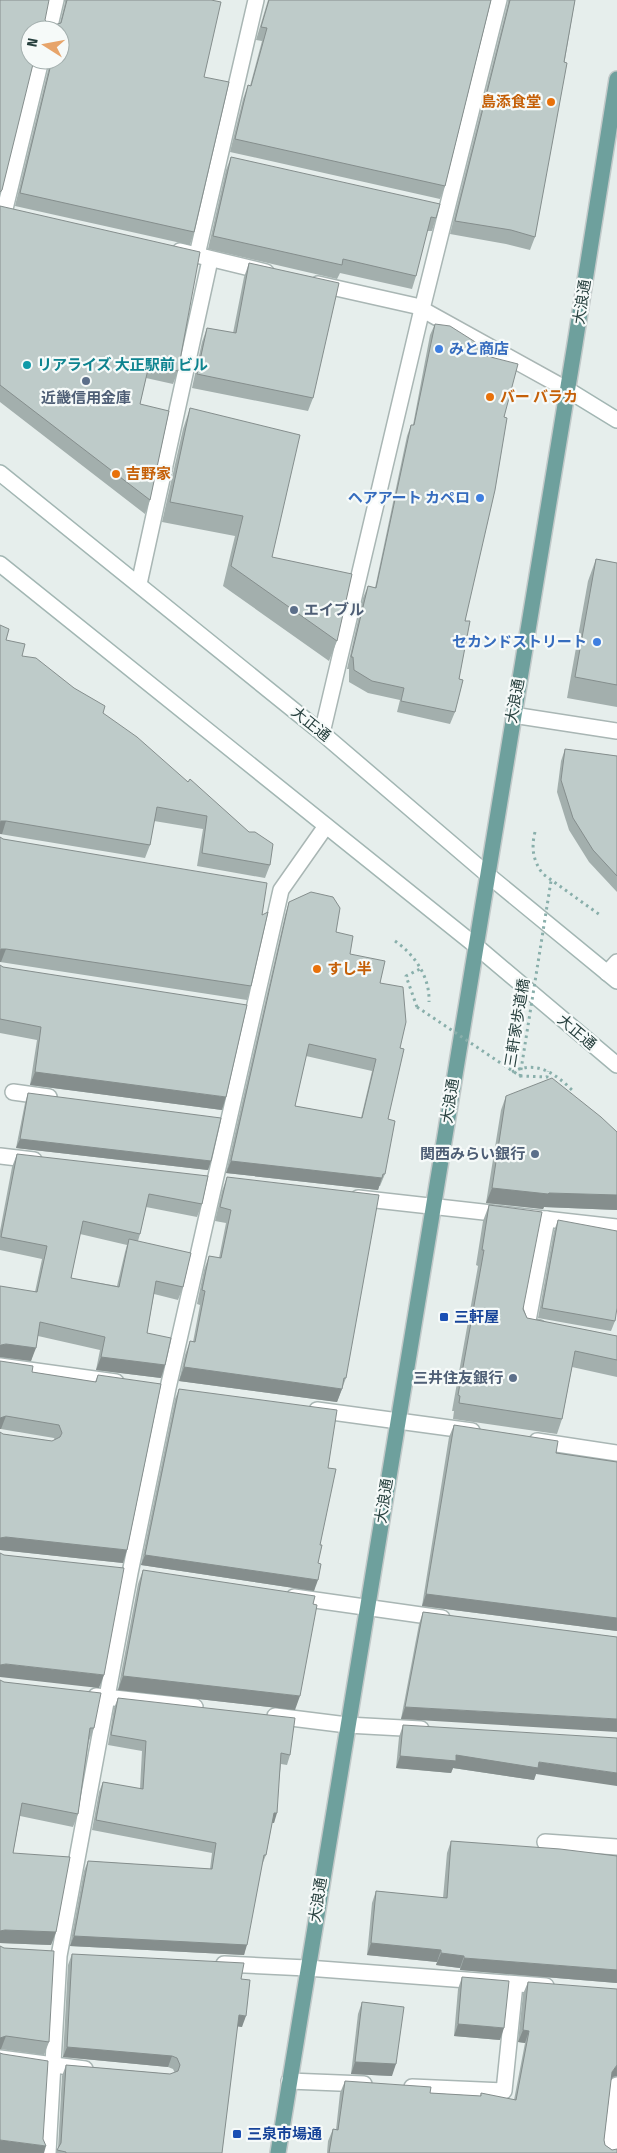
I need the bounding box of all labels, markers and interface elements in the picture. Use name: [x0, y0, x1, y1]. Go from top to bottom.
north arrow: [20, 20, 70, 70]
text: N: [24, 37, 42, 48]
place label: 島添食堂: [481, 93, 541, 111]
marker: 島添食堂: [545, 96, 557, 108]
street label: 大浪通: [570, 278, 594, 326]
place label: みと商店: [449, 340, 509, 358]
marker: みと商店: [433, 343, 445, 355]
place label: リアライズ 大正駅前 ビル: [37, 356, 208, 374]
marker: リアライズ 大正駅前 ビル: [21, 359, 33, 371]
marker: 近畿信用金庫: [80, 375, 92, 387]
place label: バー バラカ: [500, 388, 578, 406]
place label: 近畿信用金庫: [41, 389, 131, 407]
marker: バー バラカ: [484, 391, 496, 403]
place label: 吉野家: [126, 465, 171, 483]
marker: 吉野家: [110, 468, 122, 480]
place label: ヘアアート カペロ: [348, 489, 470, 507]
marker: ヘアアート カペロ: [474, 492, 486, 504]
place label: エイブル: [304, 601, 364, 619]
marker: エイブル: [288, 604, 300, 616]
place label: セカンドストリート: [452, 633, 587, 651]
marker: セカンドストリート: [591, 636, 603, 648]
street label: 大浪通: [502, 677, 528, 725]
street label: 大正通: [288, 703, 334, 745]
place label: すし半: [327, 960, 372, 978]
marker: すし半: [311, 963, 323, 975]
street label: 三軒家歩道橋: [501, 977, 533, 1069]
street label: 大正通: [554, 1011, 600, 1053]
street label: 大浪通: [438, 1077, 462, 1125]
place label: 関西みらい銀行: [420, 1145, 525, 1163]
marker: 関西みらい銀行: [529, 1148, 541, 1160]
place label: 三軒屋: [454, 1308, 499, 1326]
marker: 三軒屋: [438, 1311, 450, 1323]
place label: 三井住友銀行: [413, 1369, 503, 1387]
marker: 三井住友銀行: [507, 1372, 519, 1384]
street label: 大浪通: [372, 1477, 396, 1525]
street label: 大浪通: [306, 1876, 330, 1924]
place label: 三泉市場通: [247, 2125, 322, 2143]
marker: 三泉市場通: [231, 2128, 243, 2140]

